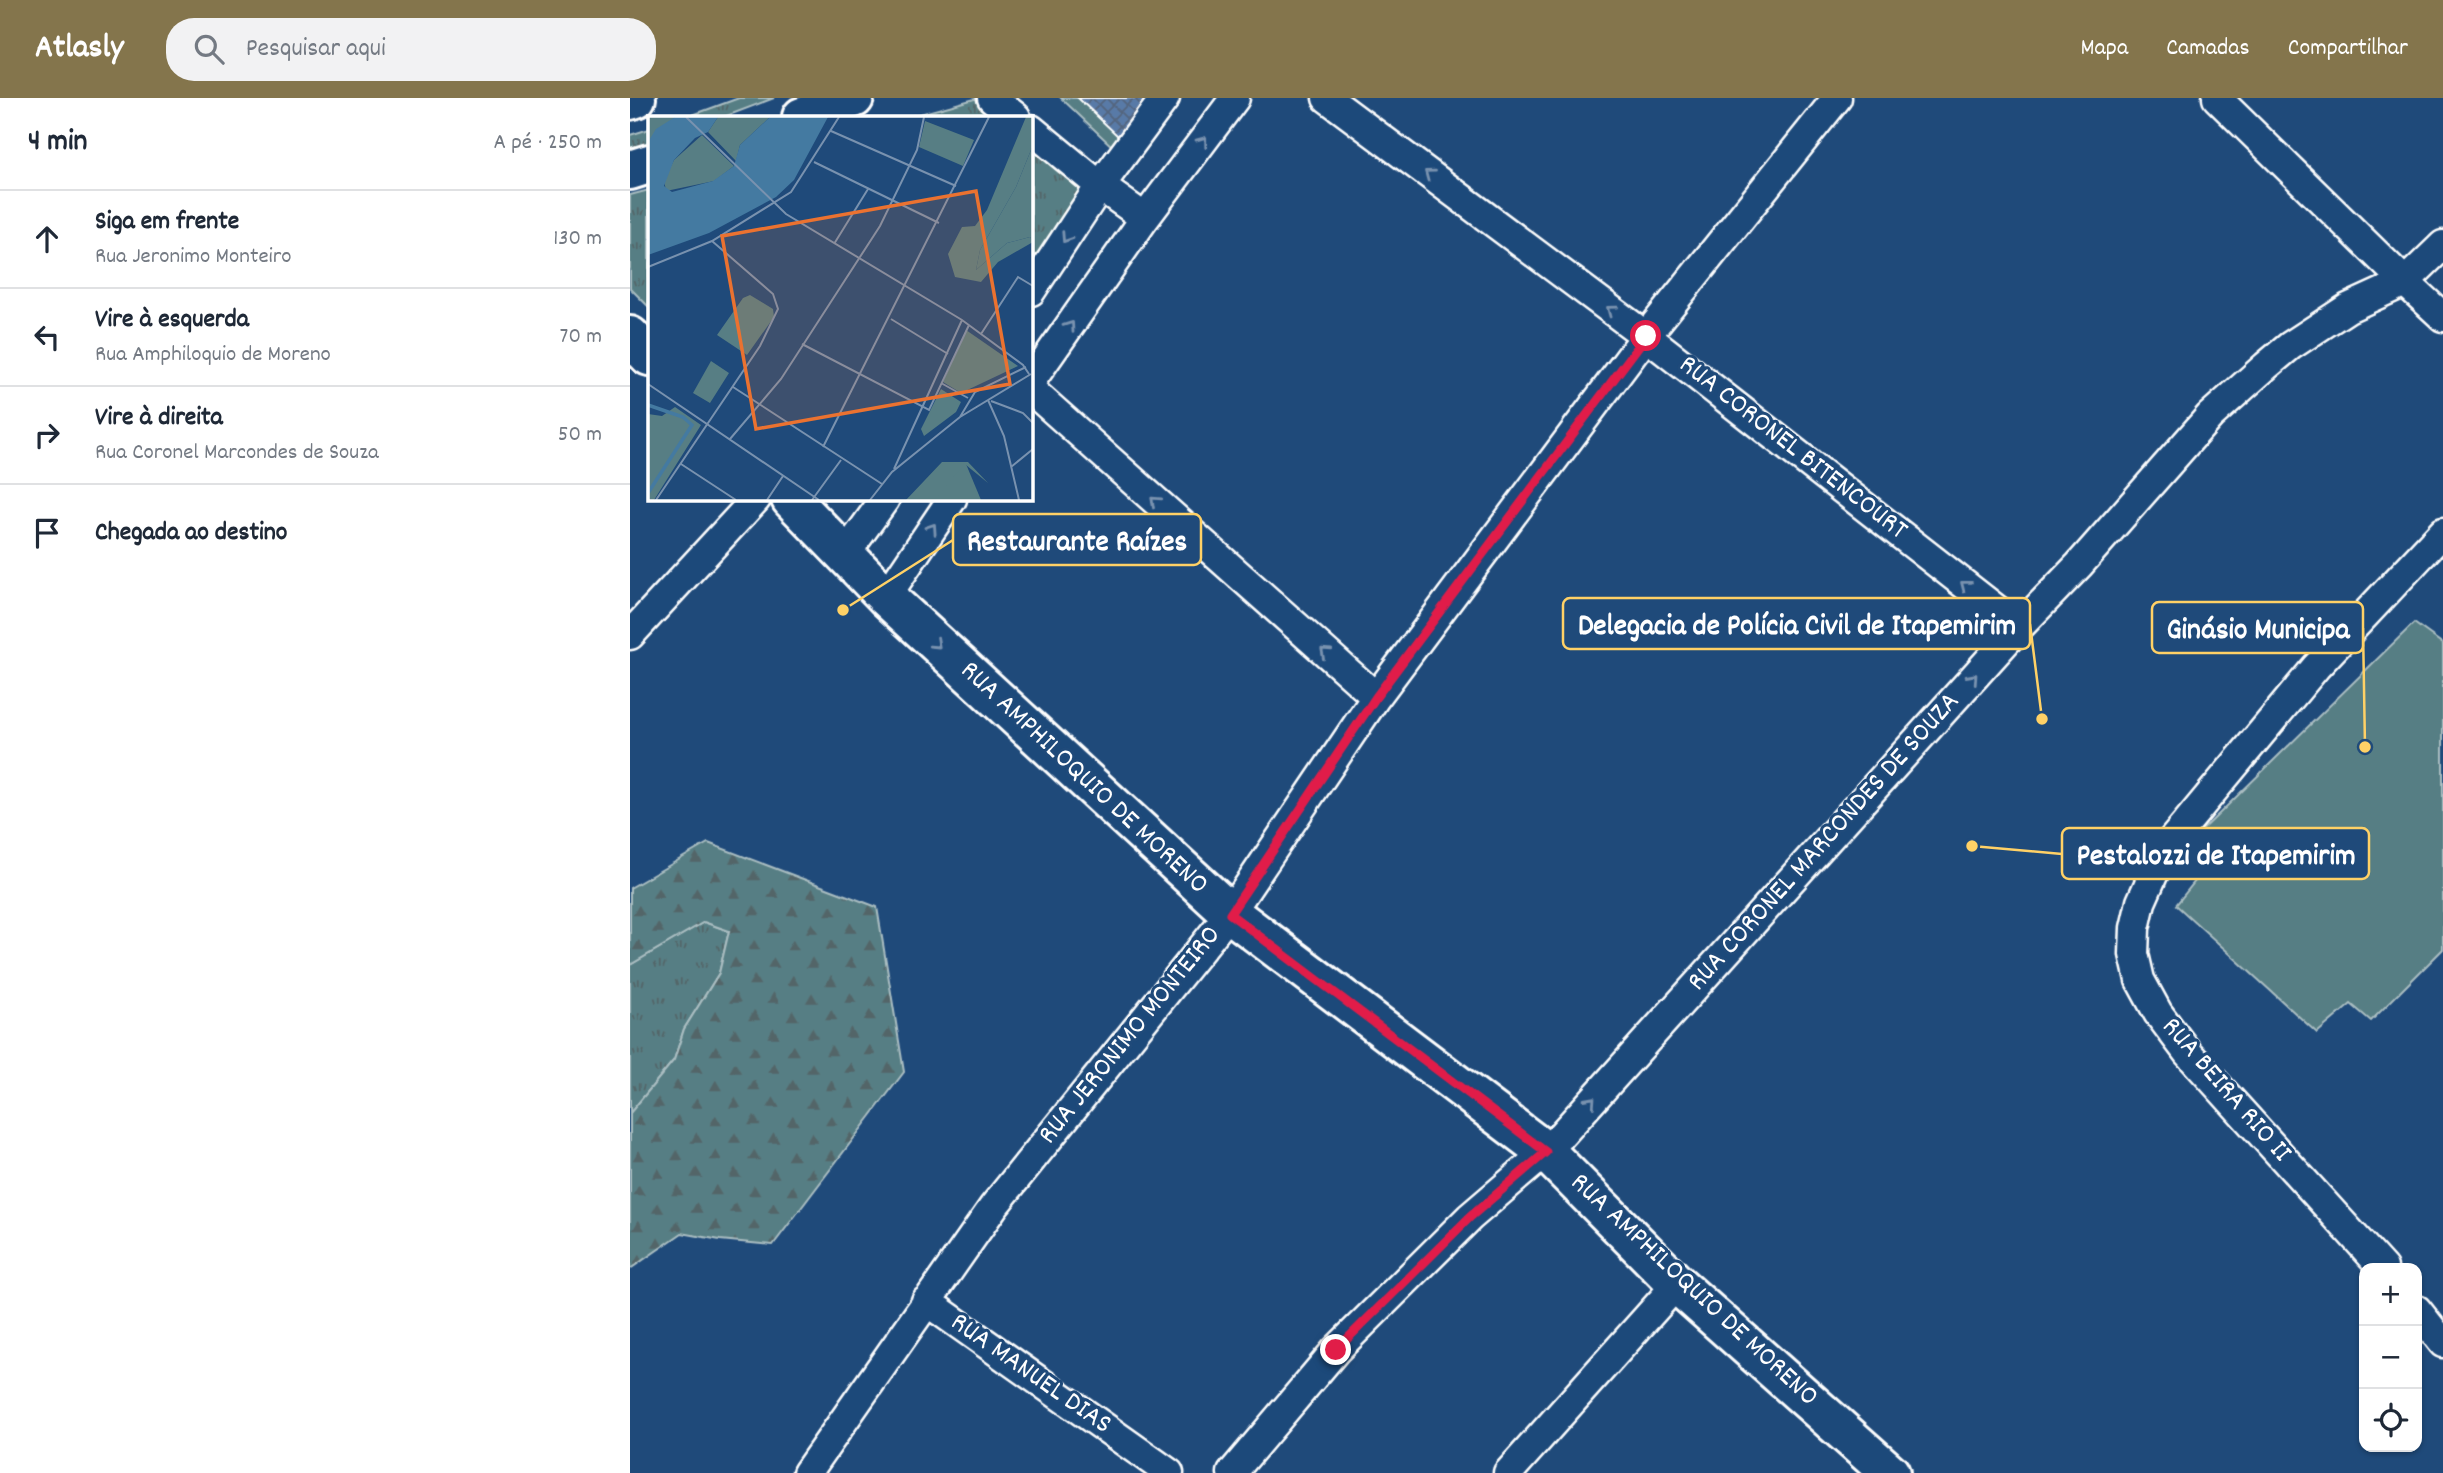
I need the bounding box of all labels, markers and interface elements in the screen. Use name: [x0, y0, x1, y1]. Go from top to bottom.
search box: [166, 18, 656, 81]
text: Atlasly: [35, 26, 124, 73]
icon: search: [190, 30, 228, 68]
text: Pesquisar aqui: [246, 31, 386, 68]
text: Mapa: [2081, 32, 2128, 66]
text: Camadas: [2166, 32, 2250, 66]
text: Compartilhar: [2288, 32, 2408, 66]
inset map: [648, 116, 1032, 500]
text: 4 min: [28, 122, 87, 165]
text: A pé · 250 m: [494, 127, 602, 160]
one-way arrow: [1194, 136, 1207, 149]
one-way arrow: [1424, 170, 1437, 182]
text: Siga em frente: [95, 204, 239, 241]
icon: ahead: [28, 220, 66, 258]
text: 130 m: [553, 223, 602, 256]
one-way arrow: [1061, 231, 1074, 244]
text: Rua Jeronimo Monteiro: [95, 241, 292, 274]
text: Vire à esquerda: [95, 302, 249, 339]
one-way arrow: [1606, 306, 1619, 318]
icon: left: [28, 318, 66, 356]
one-way arrow: [1062, 320, 1075, 333]
route start: [1630, 320, 1661, 351]
text: 70 m: [560, 321, 602, 354]
text: Rua Amphiloquio de Moreno: [95, 339, 331, 372]
street label: RUA CORONEL BITENCOURT: [1669, 347, 1915, 551]
text: Vire à direita: [95, 400, 223, 437]
icon: right: [28, 416, 66, 454]
text: 50 m: [558, 419, 602, 452]
text: Rua Coronel Marcondes de Souza: [95, 437, 379, 470]
one-way arrow: [1150, 496, 1163, 509]
icon: arrive: [28, 514, 66, 552]
callout: Restaurante Raízes: [953, 514, 1201, 565]
text: Chegada ao destino: [95, 515, 287, 552]
one-way arrow: [924, 523, 937, 536]
text: Restaurante Raízes: [967, 523, 1187, 566]
one-way arrow: [1961, 580, 1973, 593]
callout: Delegacia de Polícia Civil de Itapemirim: [1563, 598, 2030, 649]
callout: Ginásio Municipa: [2152, 602, 2363, 653]
text: Delegacia de Polícia Civil de Itapemirim: [1578, 607, 2016, 650]
text: Ginásio Municipa: [2166, 611, 2350, 654]
one-way arrow: [928, 635, 941, 648]
one-way arrow: [1320, 648, 1333, 660]
street label: RUA AMPHILOQUIO DE MORENO: [950, 653, 1216, 905]
one-way arrow: [1965, 673, 1977, 686]
street label: RUA CORONEL MARCONDES DE SOUZA: [1679, 684, 1971, 1002]
callout: Pestalozzi de Itapemirim: [2062, 828, 2369, 879]
text: Pestalozzi de Itapemirim: [2076, 837, 2356, 880]
street label: RUA JERONIMO MONTEIRO: [1030, 918, 1232, 1154]
street label: RUA BEIRA RIO II: [2151, 1010, 2300, 1173]
one-way arrow: [1583, 1097, 1596, 1110]
street label: RUA AMPHILOQUIO DE MORENO: [1560, 1165, 1826, 1417]
map controls: [2359, 1263, 2422, 1452]
button: +: [2359, 1263, 2422, 1326]
street label: RUA MANUEL DIAS: [941, 1304, 1119, 1446]
button: −: [2359, 1326, 2422, 1389]
route end: [1320, 1334, 1351, 1365]
button: locate: [2359, 1389, 2422, 1452]

